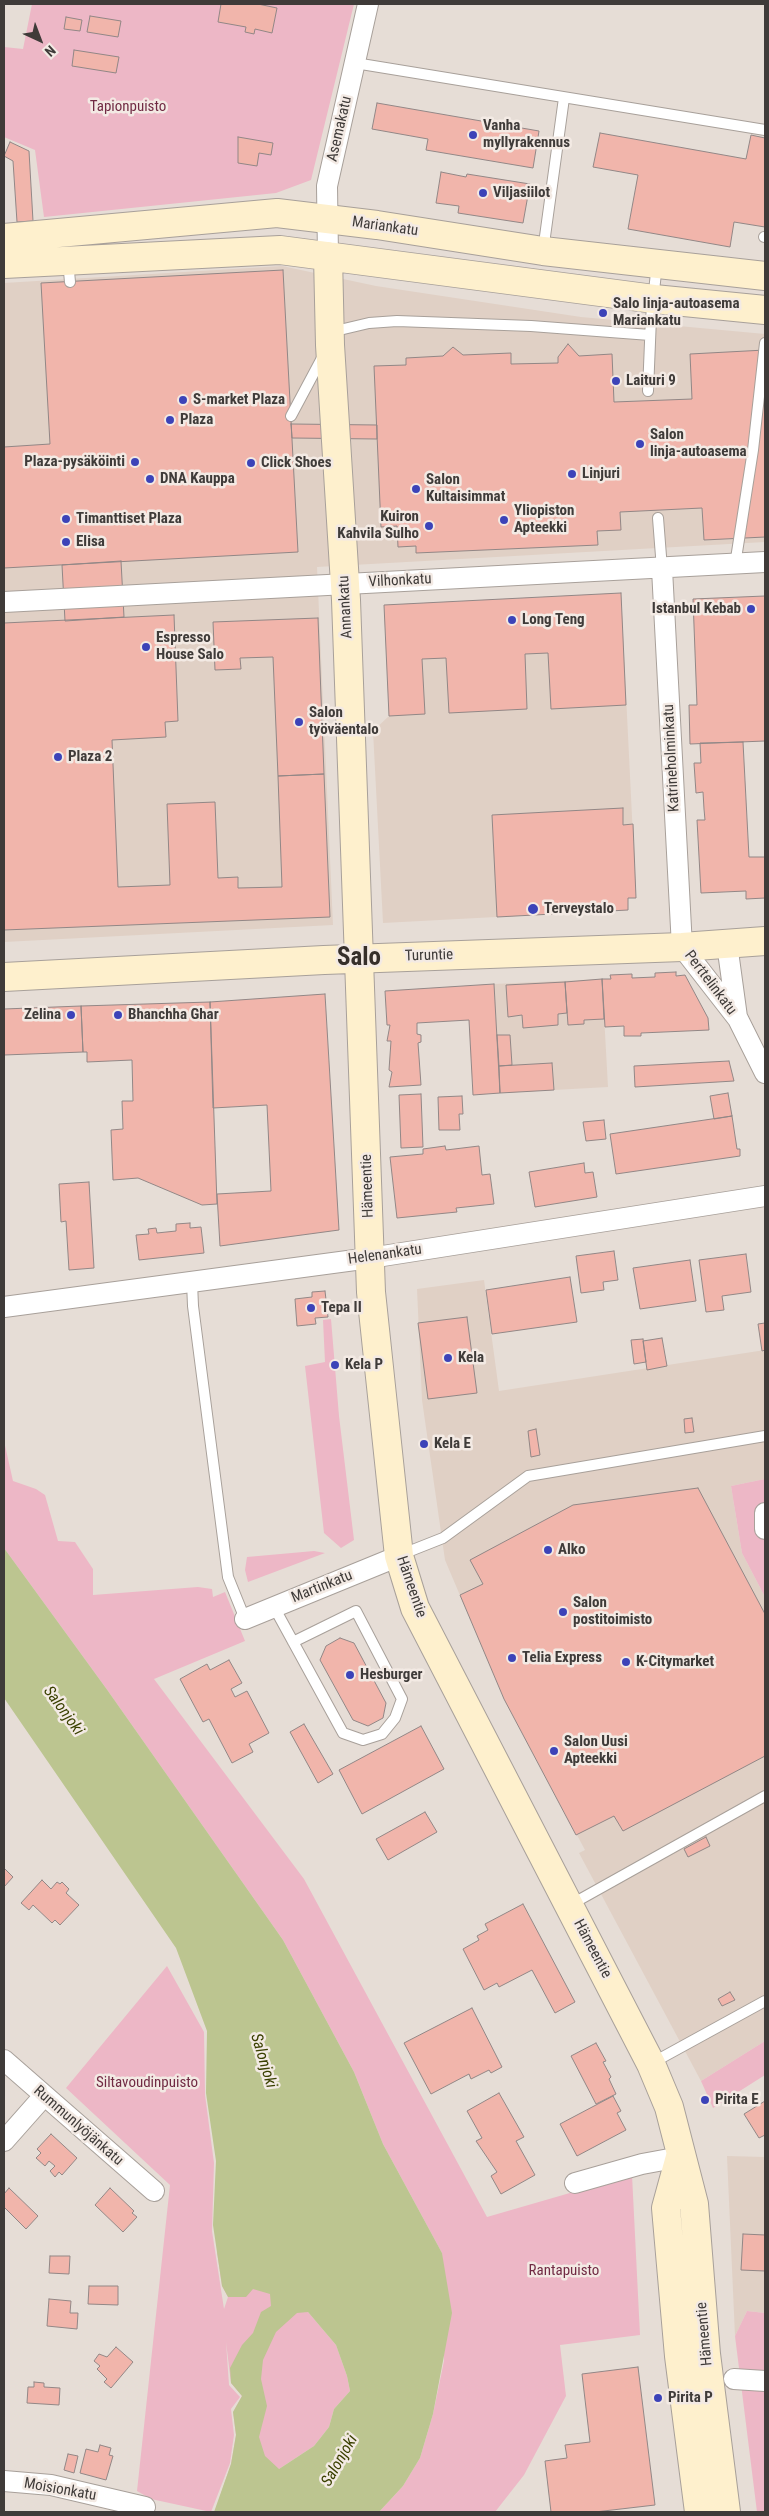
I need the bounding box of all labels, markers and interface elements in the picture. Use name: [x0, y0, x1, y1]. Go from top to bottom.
north arrow: [15, 15, 65, 65]
text: N: [42, 42, 59, 60]
street label: Asemakatu: [324, 95, 356, 163]
park label: Tapionpuisto: [90, 98, 166, 116]
place label: Vanha myllyrakennus: [483, 117, 570, 152]
marker: Vanha myllyrakennus: [467, 129, 479, 141]
place label: Viljasiilot: [493, 184, 550, 202]
marker: Viljasiilot: [477, 187, 489, 199]
street label: Mariankatu: [351, 213, 419, 241]
place label: Salo linja-autoasema Mariankatu: [613, 295, 739, 330]
marker: Salo linja-autoasema Mariankatu: [597, 307, 609, 319]
place label: Laituri 9: [626, 372, 676, 390]
marker: Laituri 9: [610, 375, 622, 387]
place label: S-market Plaza: [193, 391, 285, 409]
marker: S-market Plaza: [177, 394, 189, 406]
place label: Plaza: [180, 411, 213, 429]
marker: Plaza: [164, 414, 176, 426]
place label: Salon linja-autoasema: [650, 426, 747, 461]
marker: Salon linja-autoasema: [634, 438, 646, 450]
place label: Plaza-pysäköinti: [24, 453, 125, 471]
place label: Click Shoes: [261, 454, 332, 472]
marker: Plaza-pysäköinti: [129, 456, 141, 468]
marker: Click Shoes: [245, 457, 257, 469]
place label: Linjuri: [582, 465, 620, 483]
marker: Linjuri: [566, 468, 578, 480]
place label: DNA Kauppa: [160, 470, 235, 488]
place label: Salon Kultaisimmat: [426, 471, 505, 506]
marker: DNA Kauppa: [144, 473, 156, 485]
marker: Salon Kultaisimmat: [410, 483, 422, 495]
place label: Yliopiston Apteekki: [514, 502, 574, 537]
place label: Kuiron Kahvila Sulho: [337, 508, 419, 543]
place label: Timanttiset Plaza: [76, 510, 182, 528]
marker: Timanttiset Plaza: [60, 513, 72, 525]
marker: Yliopiston Apteekki: [498, 514, 510, 526]
marker: Kuiron Kahvila Sulho: [423, 520, 435, 532]
place label: Elisa: [76, 533, 105, 551]
marker: Elisa: [60, 536, 72, 548]
street label: Vilhonkatu: [368, 570, 432, 592]
street label: Annankatu: [335, 575, 357, 639]
place label: Istanbul Kebab: [652, 600, 741, 618]
marker: Istanbul Kebab: [745, 603, 757, 615]
place label: Long Teng: [522, 611, 585, 629]
marker: Long Teng: [506, 614, 518, 626]
place label: Espresso House Salo: [156, 629, 224, 664]
marker: Espresso House Salo: [140, 641, 152, 653]
place label: Salon työväentalo: [309, 704, 379, 739]
street label: Katrineholminkatu: [660, 704, 684, 812]
marker: Salon työväentalo: [293, 716, 305, 728]
place label: Plaza 2: [68, 748, 112, 766]
marker: Plaza 2: [52, 751, 64, 763]
place label: Terveystalo: [544, 900, 614, 918]
marker: Terveystalo: [526, 902, 540, 916]
district label: Salo: [337, 944, 381, 974]
street label: Turuntie: [405, 946, 453, 966]
street label: Perttelinkatu: [680, 947, 740, 1019]
place label: Zelina: [24, 1006, 61, 1024]
place label: Bhanchha Ghar: [128, 1006, 219, 1024]
marker: Zelina: [65, 1009, 77, 1021]
marker: Bhanchha Ghar: [112, 1009, 124, 1021]
street label: Hämeentie: [358, 1154, 378, 1218]
street label: Helenankatu: [347, 1241, 423, 1269]
place label: Tepa II: [321, 1299, 362, 1317]
marker: Tepa II: [305, 1302, 317, 1314]
place label: Kela: [458, 1349, 484, 1367]
marker: Kela: [442, 1352, 454, 1364]
place label: Kela P: [345, 1356, 383, 1374]
marker: Kela P: [329, 1359, 341, 1371]
place label: Kela E: [434, 1435, 471, 1453]
marker: Kela E: [418, 1438, 430, 1450]
place label: Alko: [558, 1541, 585, 1559]
marker: Alko: [542, 1544, 554, 1556]
street label: Hämeentie: [392, 1554, 430, 1620]
street label: Martinkatu: [289, 1567, 355, 1607]
place label: Salon postitoimisto: [573, 1594, 652, 1629]
marker: Salon postitoimisto: [557, 1606, 569, 1618]
place label: Telia Express: [522, 1649, 602, 1667]
marker: Telia Express: [506, 1652, 518, 1664]
place label: K-Citymarket: [636, 1653, 714, 1671]
marker: K-Citymarket: [620, 1656, 632, 1668]
place label: Hesburger: [360, 1666, 423, 1684]
marker: Hesburger: [344, 1669, 356, 1681]
water label: Salonjoki: [39, 1683, 87, 1739]
place label: Salon Uusi Apteekki: [564, 1733, 628, 1768]
marker: Salon Uusi Apteekki: [548, 1745, 560, 1757]
street label: Hämeentie: [569, 1917, 615, 1981]
water label: Salonjoki: [246, 2031, 280, 2091]
park label: Siltavoudinpuisto: [96, 2074, 198, 2092]
street label: Rummunlyöjänkatu: [30, 2082, 126, 2170]
place label: Pirita E: [715, 2091, 759, 2109]
marker: Pirita E: [699, 2094, 711, 2106]
park label: Rantapuisto: [529, 2262, 599, 2280]
street label: Hämeentie: [693, 2301, 717, 2367]
place label: Pirita P: [668, 2389, 713, 2407]
marker: Pirita P: [652, 2392, 664, 2404]
water label: Salonjoki: [318, 2432, 362, 2490]
street label: Moisionkatu: [22, 2475, 98, 2505]

